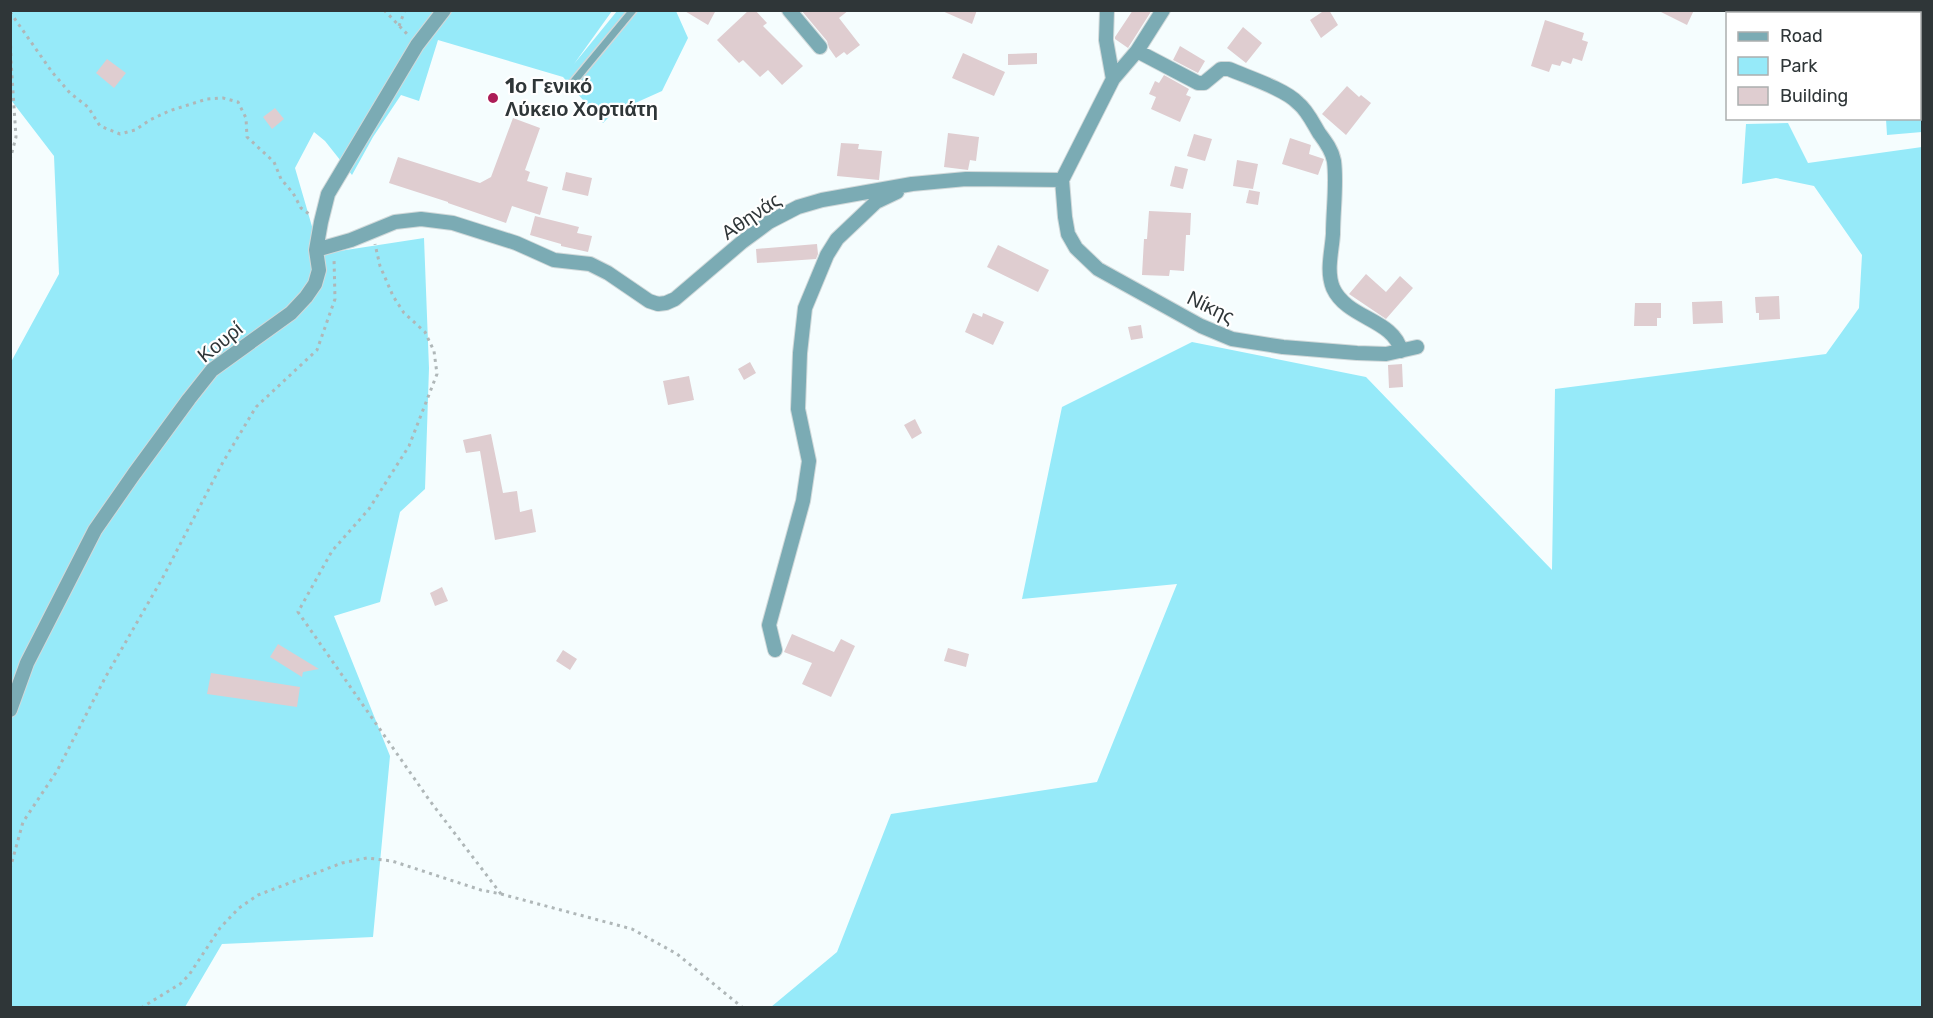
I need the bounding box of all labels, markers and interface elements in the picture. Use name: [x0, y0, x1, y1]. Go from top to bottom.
legend: [1726, 12, 1921, 120]
text: Road: [1780, 25, 1823, 47]
text: Park: [1780, 55, 1818, 77]
place label: 1ο Γενικό Λύκειο Χορτιάτη: [505, 74, 658, 121]
text: Building: [1780, 85, 1848, 107]
marker: 1ο Γενικό Λύκειο Χορτιάτη: [486, 91, 500, 105]
street label: Αθηνάς: [717, 187, 786, 245]
street label: Νίκης: [1183, 285, 1239, 329]
street label: Κουρί: [193, 316, 248, 367]

